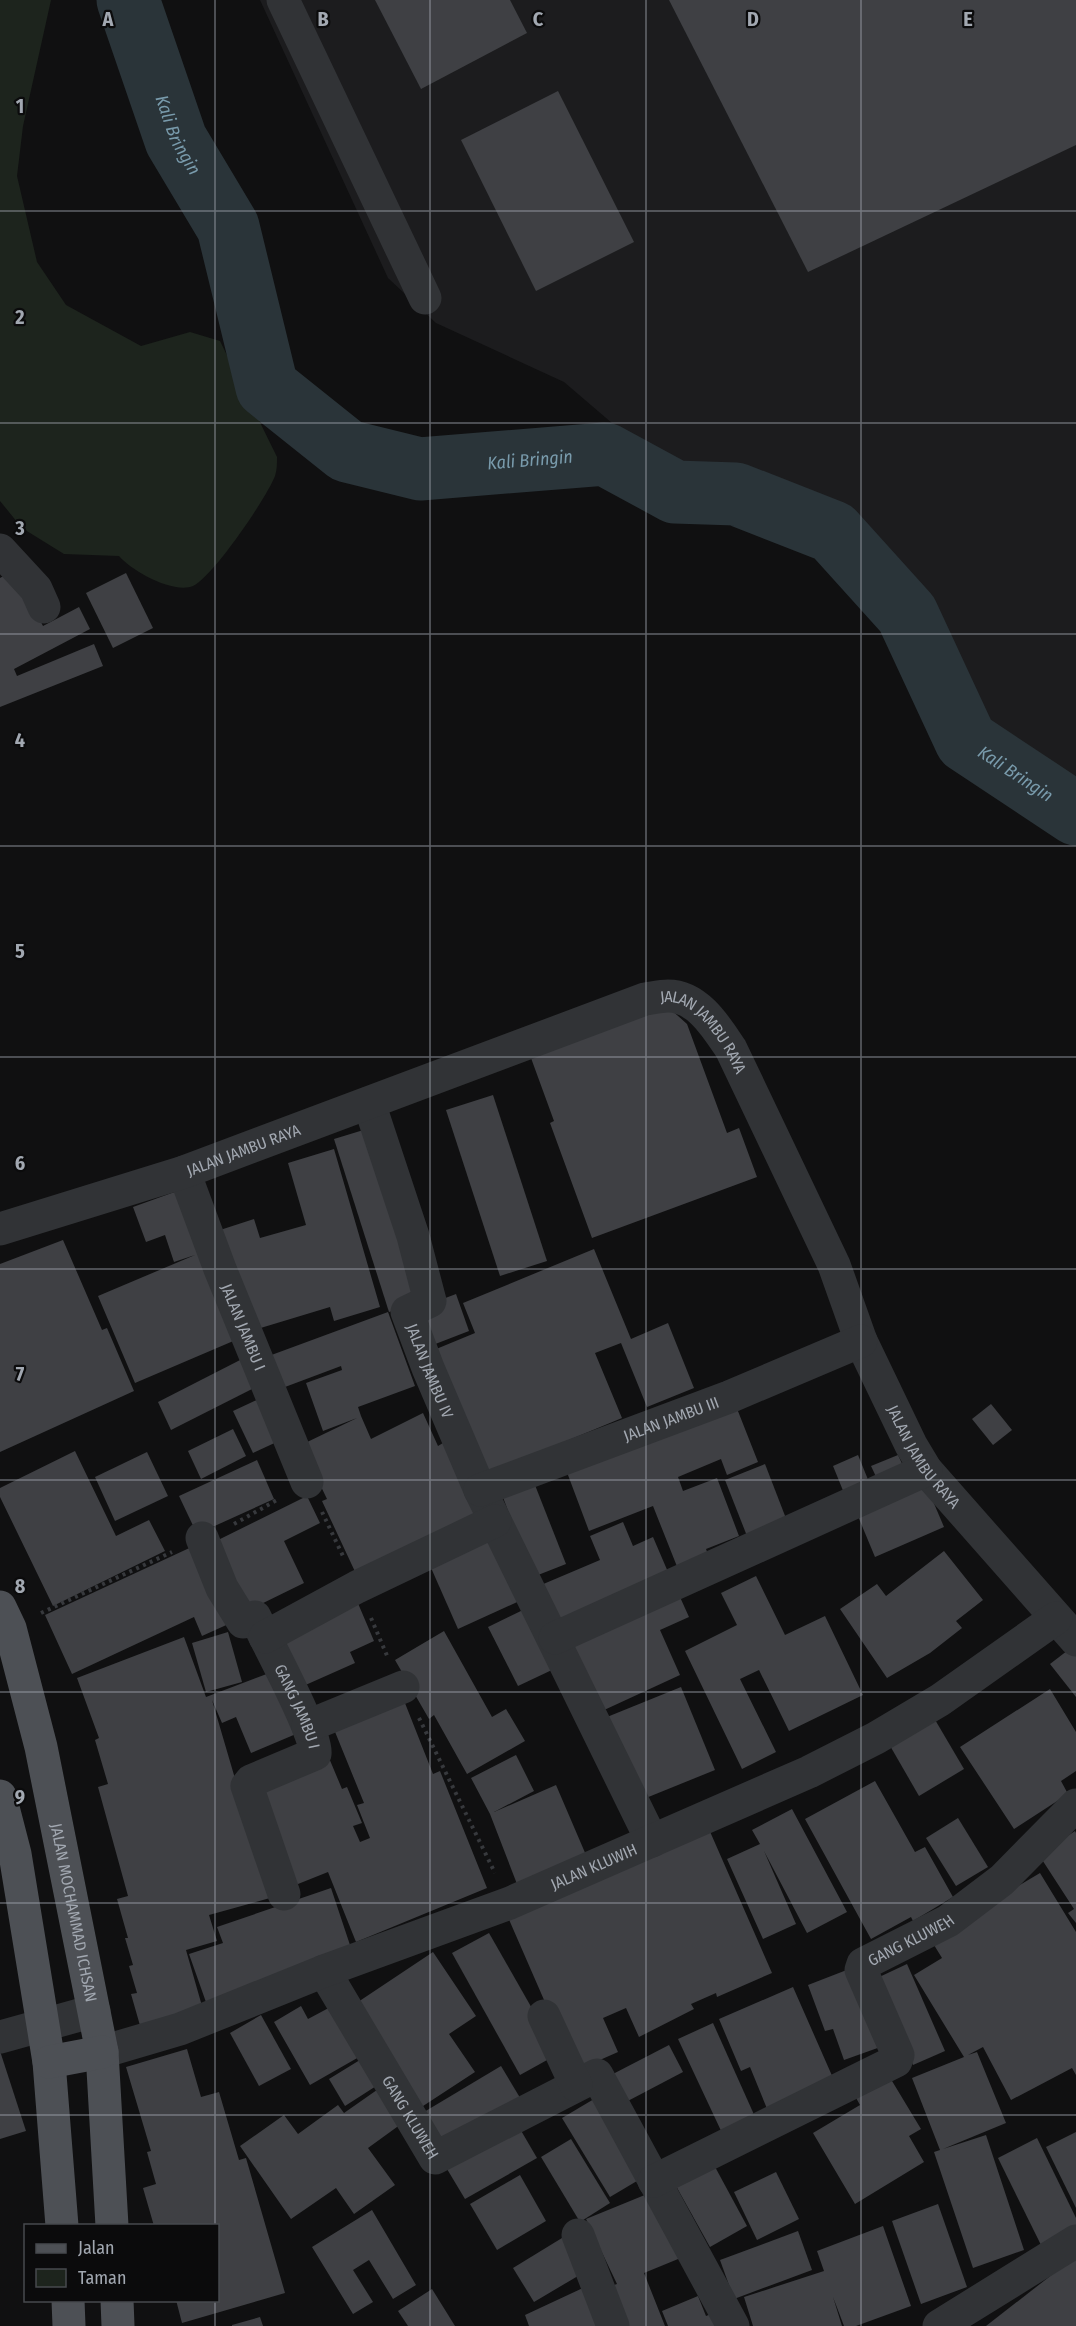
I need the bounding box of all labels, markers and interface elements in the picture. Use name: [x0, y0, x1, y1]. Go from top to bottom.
text: A: [102, 7, 115, 31]
text: B: [317, 7, 329, 31]
text: C: [533, 7, 544, 31]
text: D: [747, 7, 759, 31]
text: E: [963, 7, 973, 31]
water label: Kali Bringin: [150, 92, 205, 179]
text: 1: [16, 94, 24, 118]
text: 2: [14, 305, 25, 329]
water label: Kali Bringin: [486, 446, 573, 475]
text: 3: [14, 516, 25, 540]
text: 4: [15, 728, 25, 752]
water label: Kali Bringin: [974, 741, 1057, 807]
text: 5: [15, 939, 25, 963]
street label: JALAN JAMBU RAYA: [659, 986, 751, 1077]
street label: JALAN JAMBU RAYA: [184, 1120, 303, 1180]
text: 6: [15, 1151, 25, 1175]
street label: JALAN JAMBU I: [217, 1281, 270, 1373]
street label: JALAN JAMBU IV: [403, 1321, 458, 1422]
text: 7: [16, 1362, 25, 1386]
street label: JALAN JAMBU III: [621, 1392, 722, 1445]
street label: JALAN JAMBU RAYA: [884, 1402, 965, 1512]
text: 8: [15, 1574, 26, 1598]
street label: GANG JAMBU I: [271, 1661, 324, 1750]
text: 9: [15, 1785, 25, 1809]
street label: JALAN MOCHAMMAD ICHSAN: [47, 1822, 101, 2003]
street label: JALAN KLUWIH: [548, 1839, 640, 1894]
street label: GANG KLUWEH: [864, 1910, 958, 1970]
street label: GANG KLUWEH: [379, 2072, 443, 2162]
legend: [24, 2224, 219, 2302]
text: Jalan: [78, 2237, 115, 2259]
text: Taman: [78, 2267, 126, 2289]

